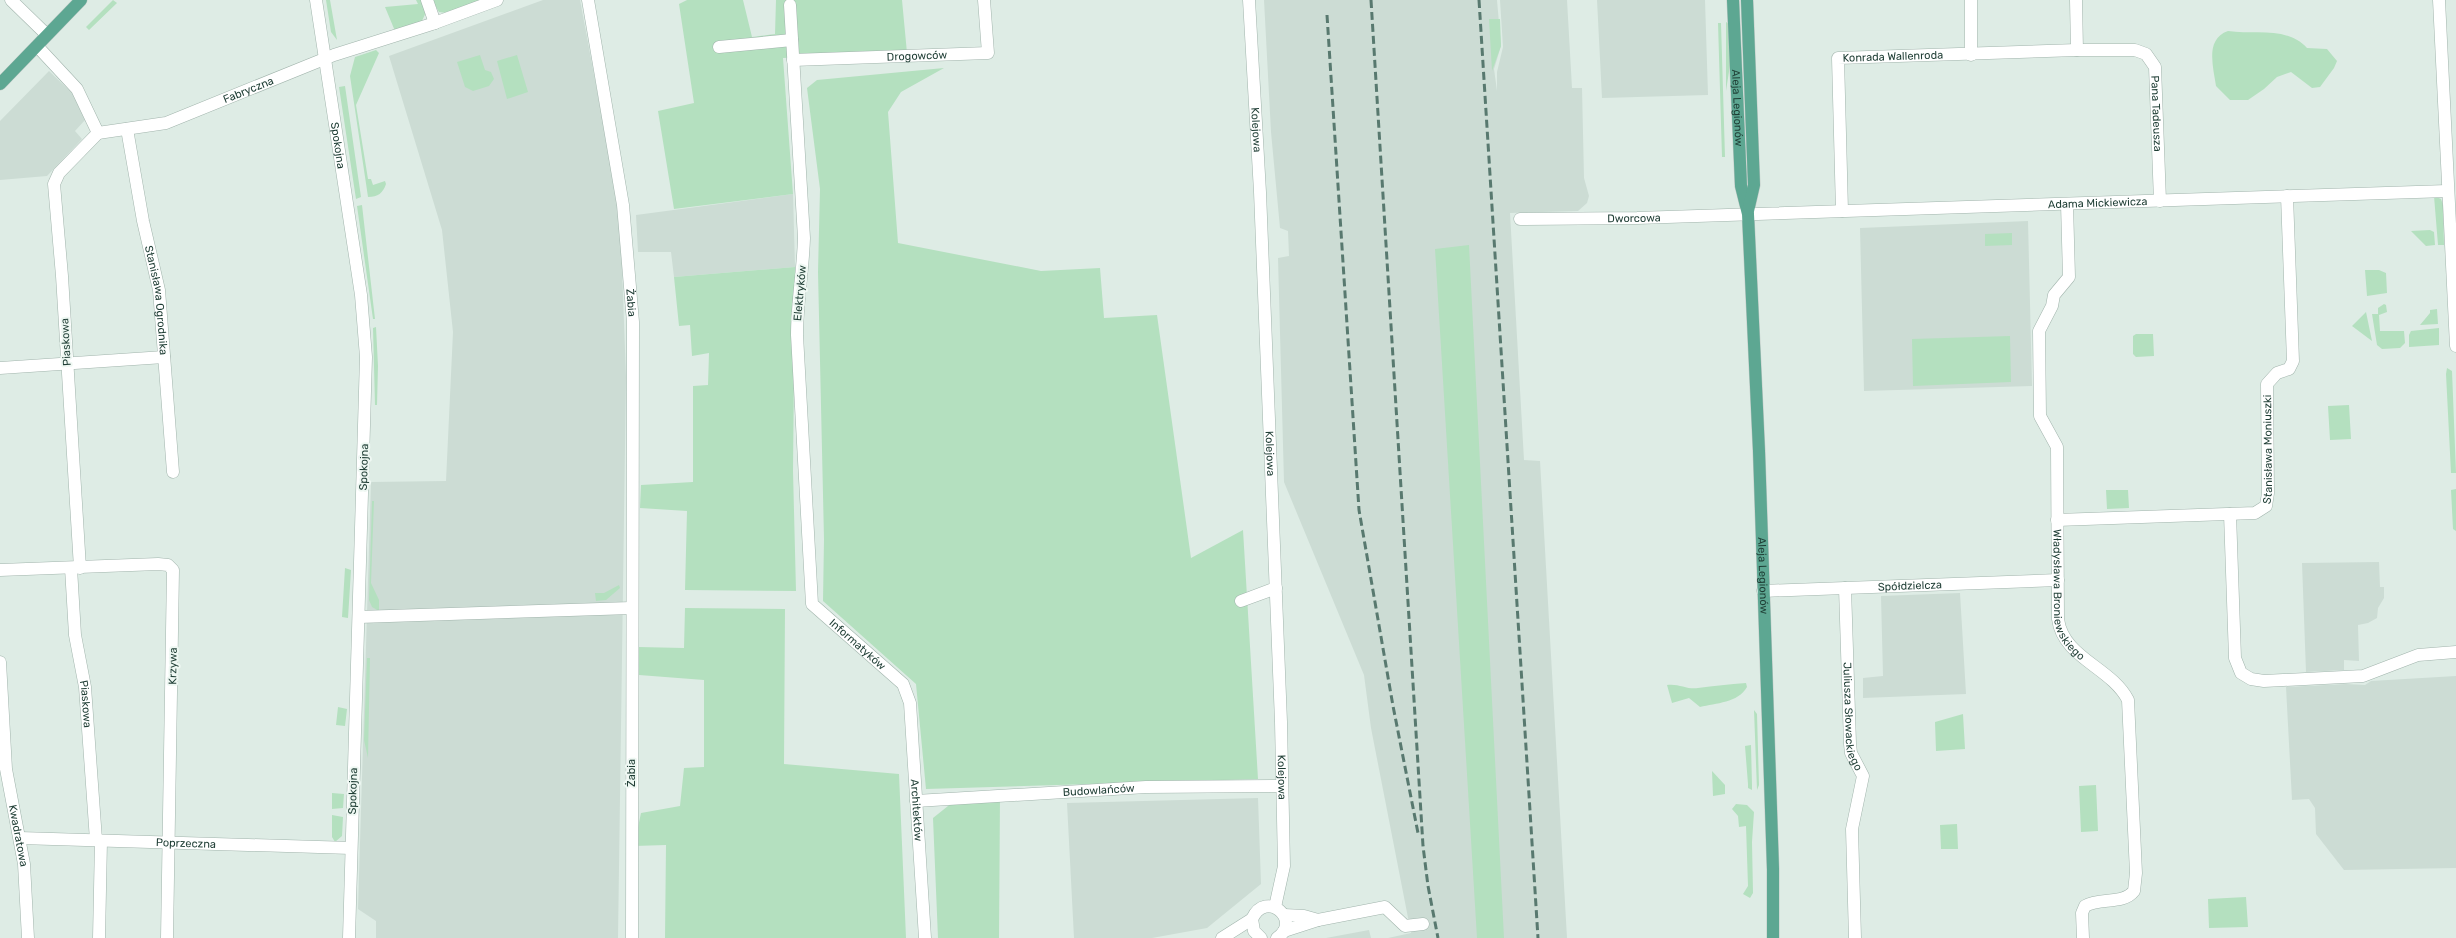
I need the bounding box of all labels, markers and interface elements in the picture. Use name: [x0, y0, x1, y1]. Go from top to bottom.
street label: Drogowców: [886, 48, 948, 63]
street label: Konrada Wallenroda: [1842, 48, 1943, 64]
street label: Aleja Legionów: [1729, 69, 1746, 147]
street label: Fabryczna: [221, 74, 275, 106]
street label: Pana Tadeusza: [2149, 75, 2165, 152]
street label: Kolejowa: [1249, 107, 1264, 153]
street label: Spokojna: [328, 121, 348, 170]
street label: Adama Mickiewicza: [2048, 194, 2148, 211]
street label: Dworcowa: [1607, 211, 1661, 225]
street label: Stanisława Ogrodnika: [142, 244, 170, 355]
street label: Elektryków: [791, 264, 809, 322]
street label: Żabia: [624, 288, 639, 317]
street label: Piaskowa: [58, 318, 74, 366]
street label: Stanisława Moniuszki: [2260, 395, 2275, 505]
street label: Kolejowa: [1263, 431, 1278, 476]
street label: Spokojna: [357, 443, 371, 491]
street label: Władysława Broniewskiego: [2051, 529, 2088, 663]
street label: Aleja Legionów: [1755, 537, 1771, 615]
street label: Spółdzielcza: [1878, 578, 1942, 593]
street label: Informatyków: [827, 616, 889, 673]
street label: Krzywa: [166, 647, 180, 685]
street label: Juliusza Słowackiego: [1841, 662, 1865, 773]
street label: Piaskowa: [77, 679, 94, 728]
street label: Kolejowa: [1275, 755, 1289, 800]
street label: Żabia: [624, 759, 638, 787]
street label: Spokojna: [346, 767, 360, 815]
street label: Architektów: [908, 779, 925, 842]
street label: Budowlańców: [1062, 781, 1135, 799]
street label: Kwadratowa: [6, 804, 31, 868]
street label: Poprzeczna: [156, 836, 216, 850]

